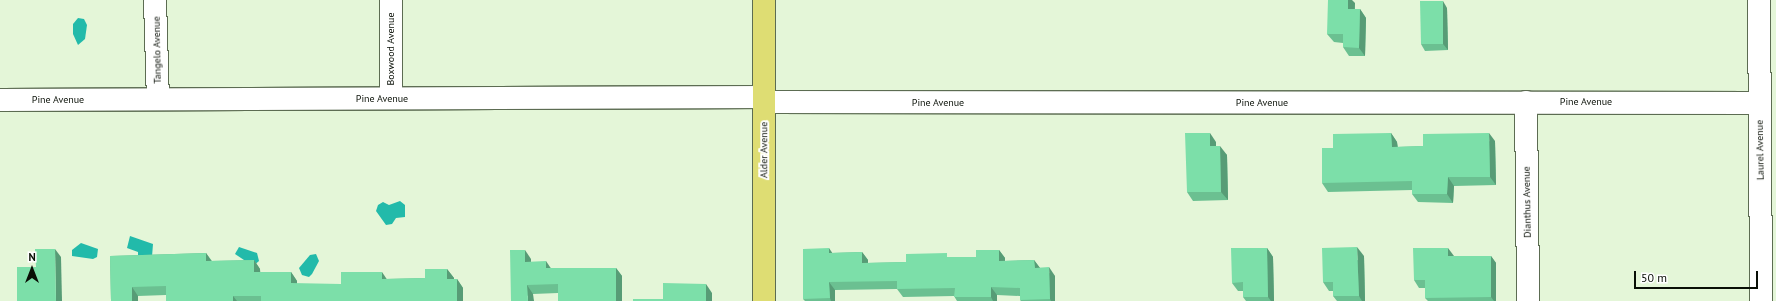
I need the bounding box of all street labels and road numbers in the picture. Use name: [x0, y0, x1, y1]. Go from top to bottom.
street label: Boxwood Avenue: [385, 12, 397, 86]
street label: Tangelo Avenue: [150, 16, 164, 84]
street label: Pine Avenue: [356, 93, 408, 105]
street label: Pine Avenue: [32, 94, 84, 106]
street label: Pine Avenue: [1560, 96, 1612, 108]
street label: Pine Avenue: [912, 97, 964, 109]
street label: Pine Avenue: [1236, 97, 1288, 109]
street label: Laurel Avenue: [1753, 120, 1767, 180]
street label: Alder Avenue: [758, 122, 770, 178]
street label: Dianthus Avenue: [1520, 166, 1534, 238]

